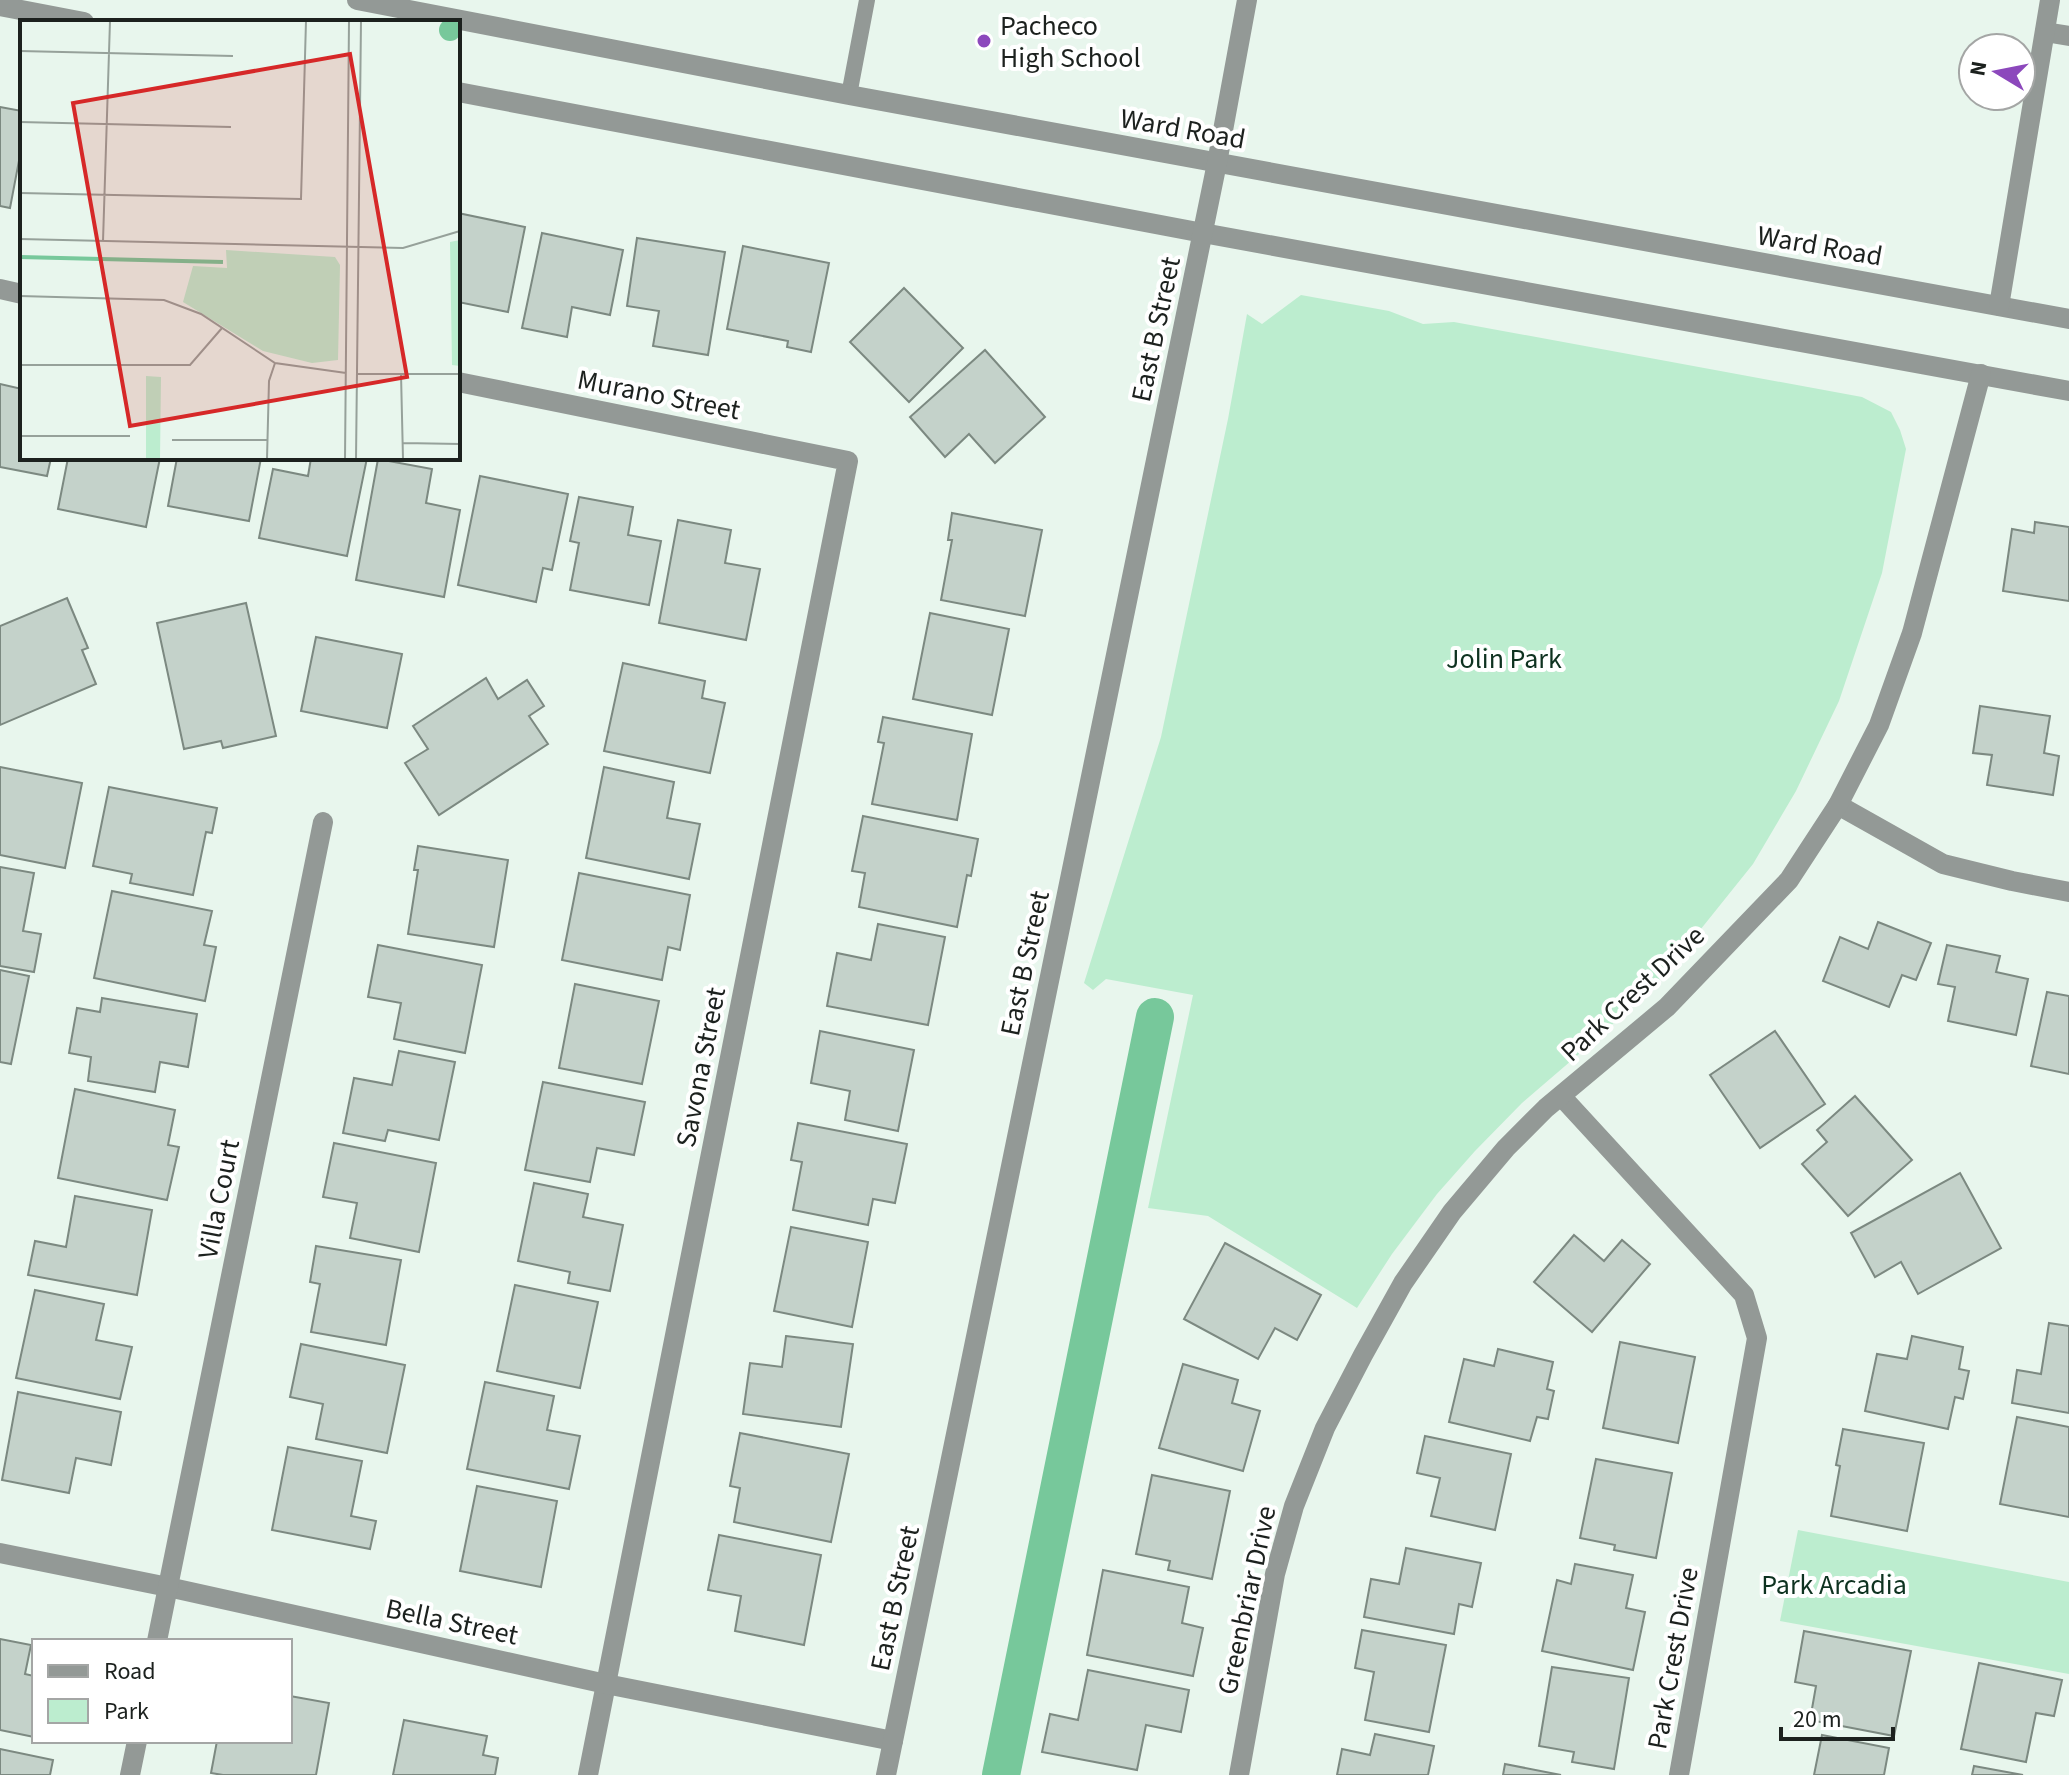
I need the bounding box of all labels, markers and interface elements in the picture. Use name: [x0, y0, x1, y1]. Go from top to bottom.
place label: Pacheco High School: [1000, 6, 1141, 78]
inset map: [20, 20, 460, 460]
marker: Pacheco High School: [975, 32, 993, 50]
north arrow: [1957, 32, 2037, 112]
text: N: [1961, 59, 1995, 79]
street label: Ward Road: [1117, 98, 1249, 160]
street label: Ward Road: [1754, 215, 1886, 277]
street label: East B Street: [1121, 252, 1191, 405]
street label: Murano Street: [574, 360, 744, 430]
park label: Jolin Park: [1446, 639, 1562, 679]
street label: East B Street: [990, 886, 1060, 1039]
street label: Park Crest Drive: [1552, 916, 1714, 1071]
street label: Savona Street: [666, 983, 736, 1151]
street label: Villa Court: [188, 1136, 250, 1262]
street label: Greenbriar Drive: [1207, 1502, 1287, 1698]
street label: East B Street: [860, 1521, 930, 1674]
street label: Park Crest Drive: [1637, 1564, 1709, 1752]
park label: Park Arcadia: [1761, 1565, 1907, 1605]
street label: Bella Street: [382, 1588, 522, 1656]
legend: [32, 1639, 292, 1743]
text: Road: [104, 1654, 156, 1689]
scale bar: [1781, 1691, 1893, 1741]
text: Park: [104, 1694, 149, 1729]
text: 20 m: [1793, 1702, 1842, 1737]

